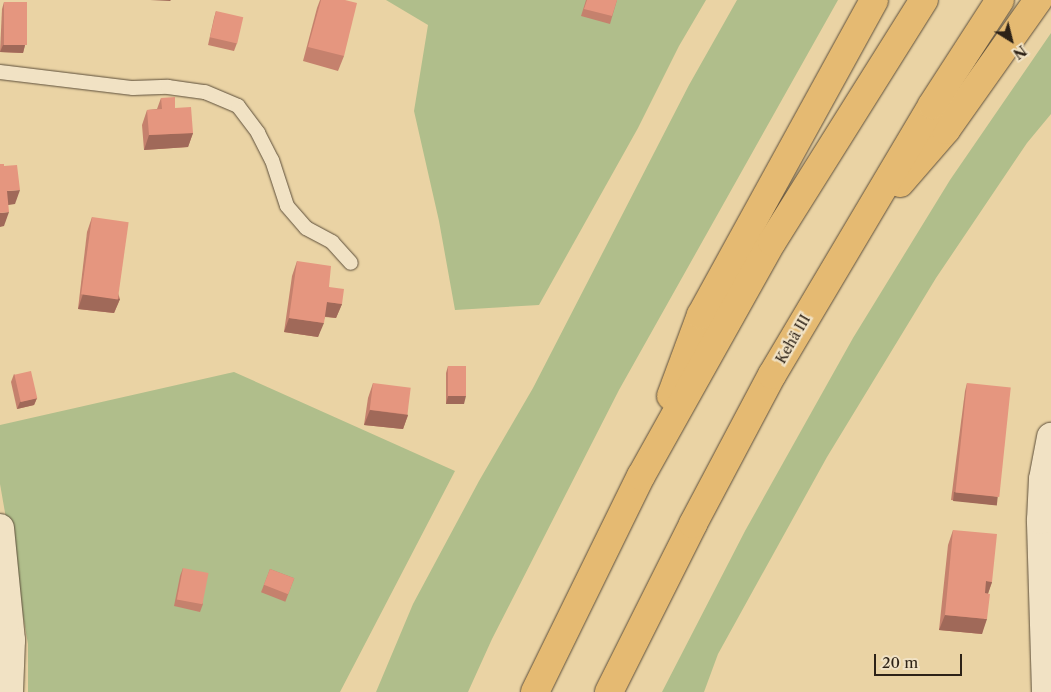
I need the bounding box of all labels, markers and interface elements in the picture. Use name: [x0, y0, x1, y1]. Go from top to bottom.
north arrow: [986, 15, 1036, 65]
text: N: [1010, 41, 1030, 63]
street label: Kehä III: [772, 311, 814, 367]
scale bar: [876, 644, 964, 676]
text: 20 m: [882, 653, 918, 672]

